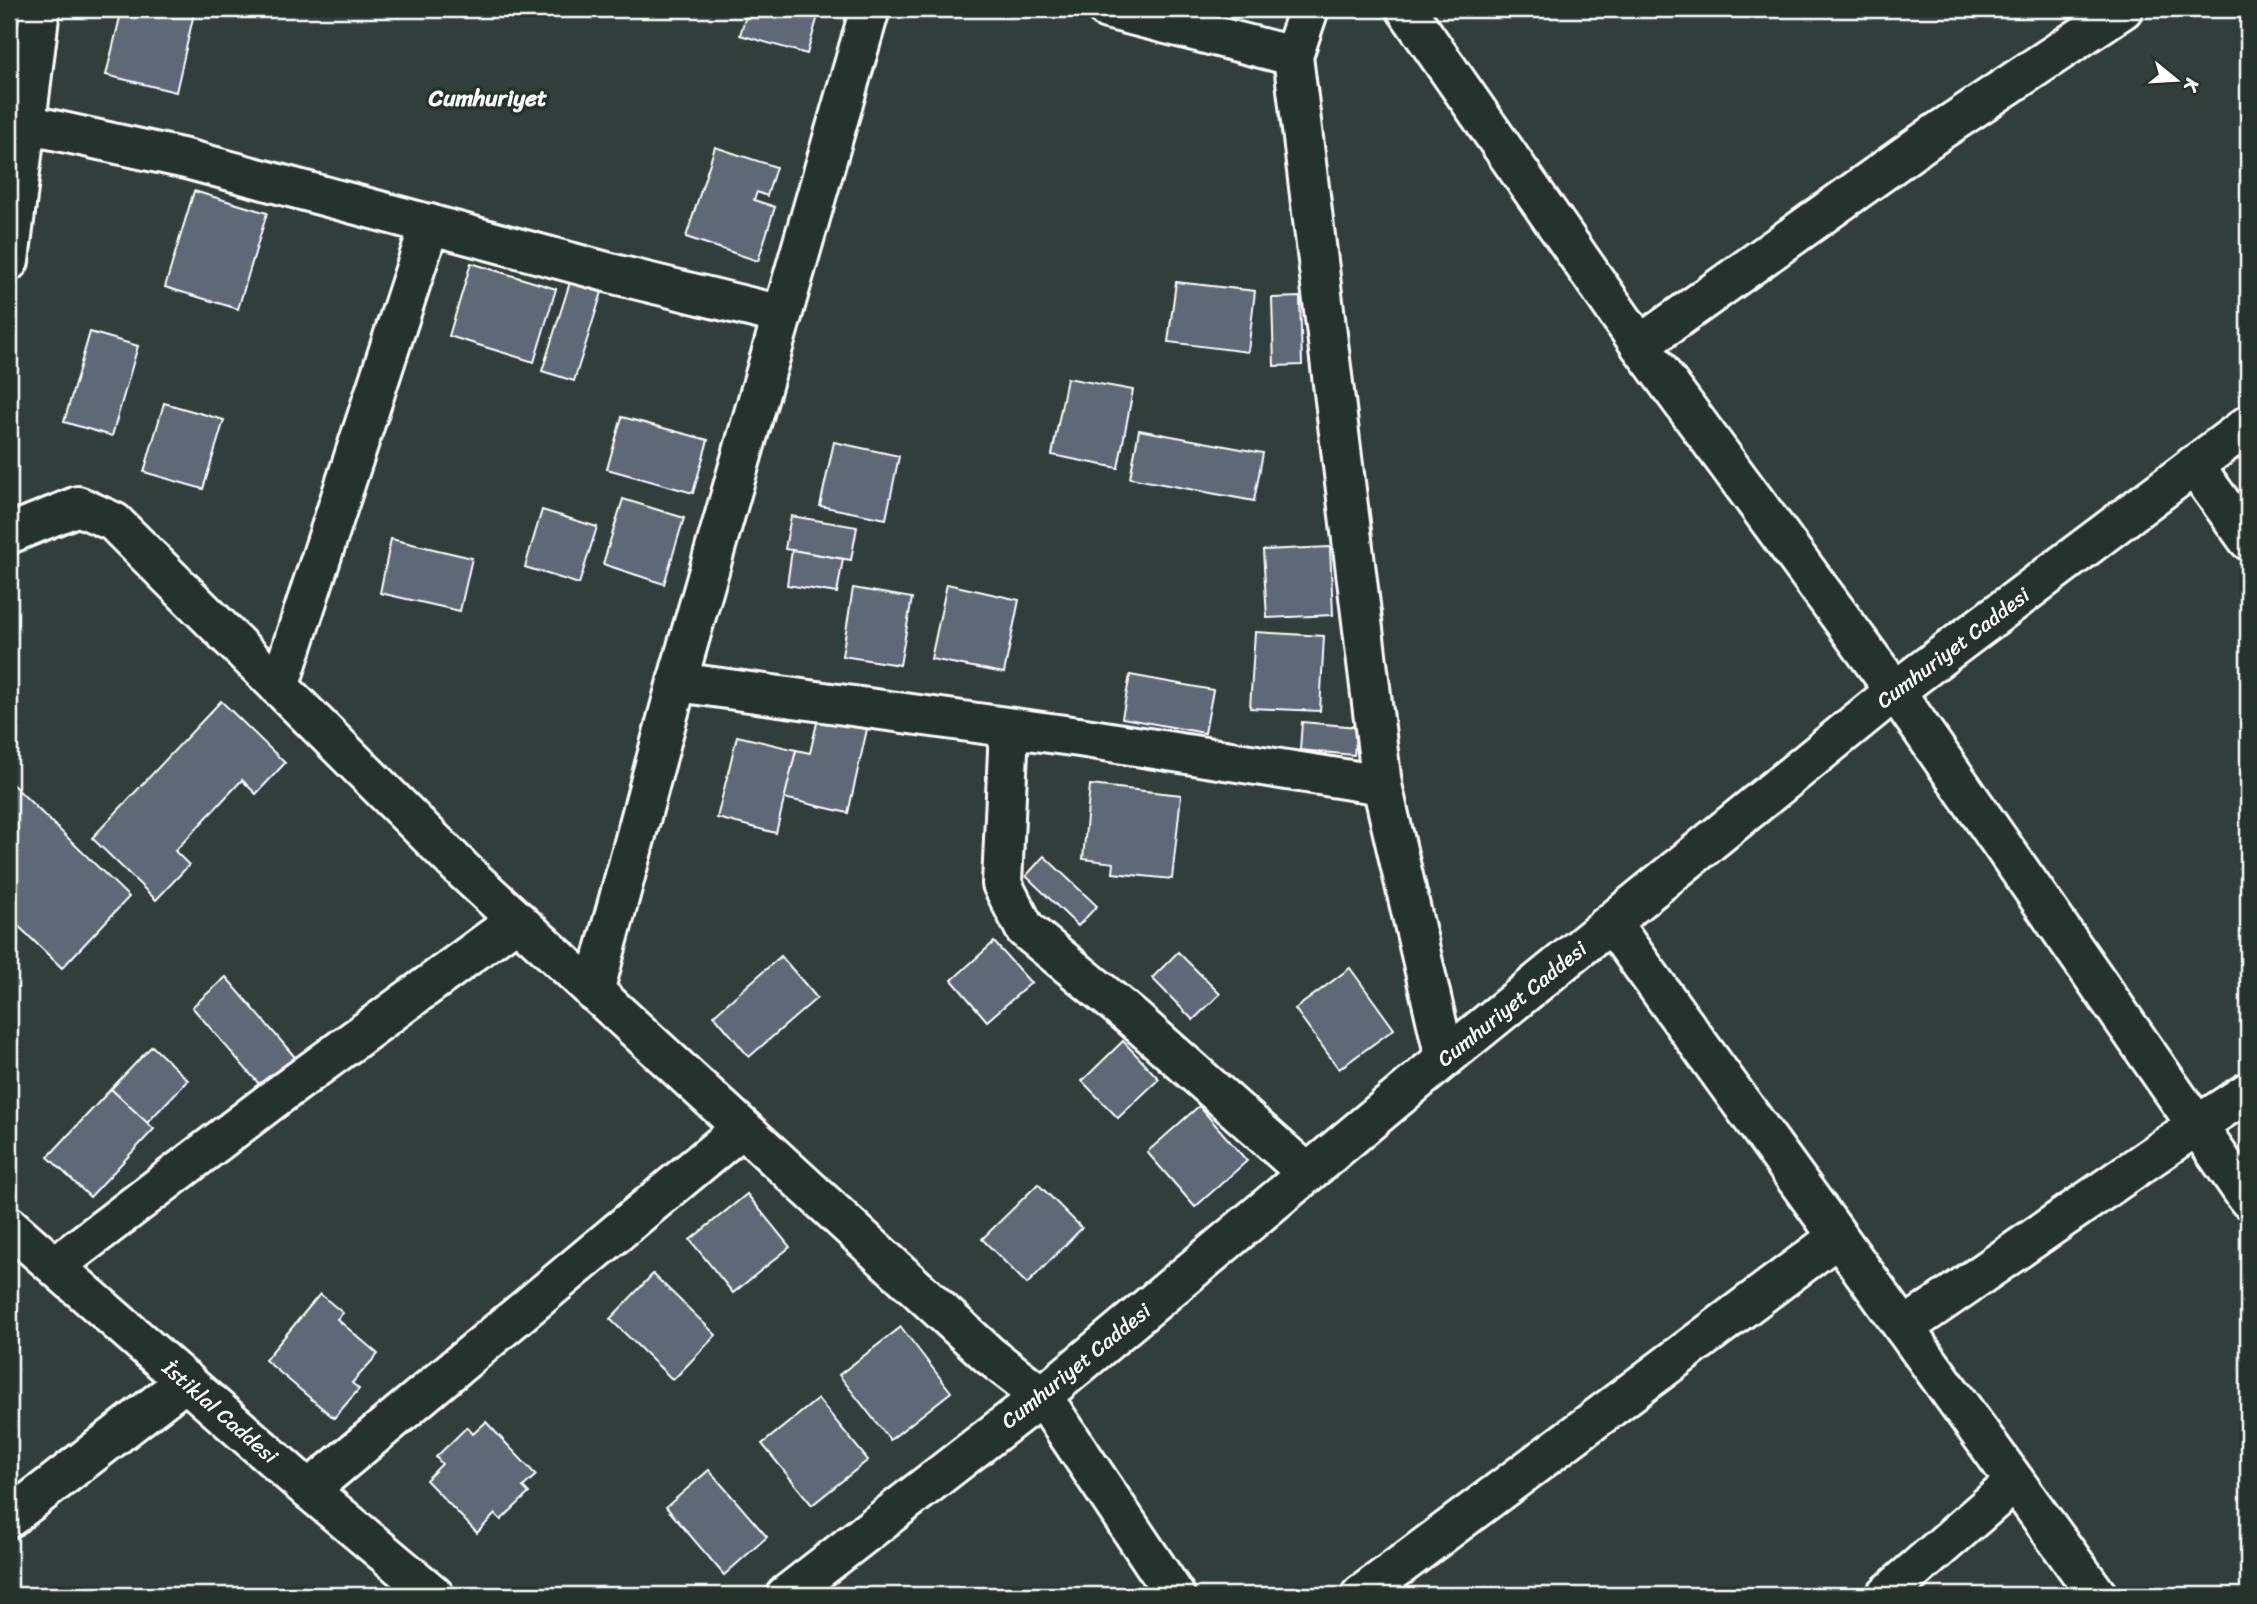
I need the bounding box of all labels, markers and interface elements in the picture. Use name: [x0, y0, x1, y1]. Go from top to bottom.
north arrow: [2142, 46, 2212, 116]
text: K: [2174, 74, 2209, 97]
district label: Cumhuriyet: [428, 78, 547, 119]
street label: Cumhuriyet Caddesi: [1868, 576, 2039, 719]
street label: Cumhuriyet Caddesi: [1428, 930, 1597, 1077]
street label: Cumhuriyet Caddesi: [992, 1292, 1161, 1439]
street label: İstiklal Caddesi: [152, 1350, 288, 1474]

